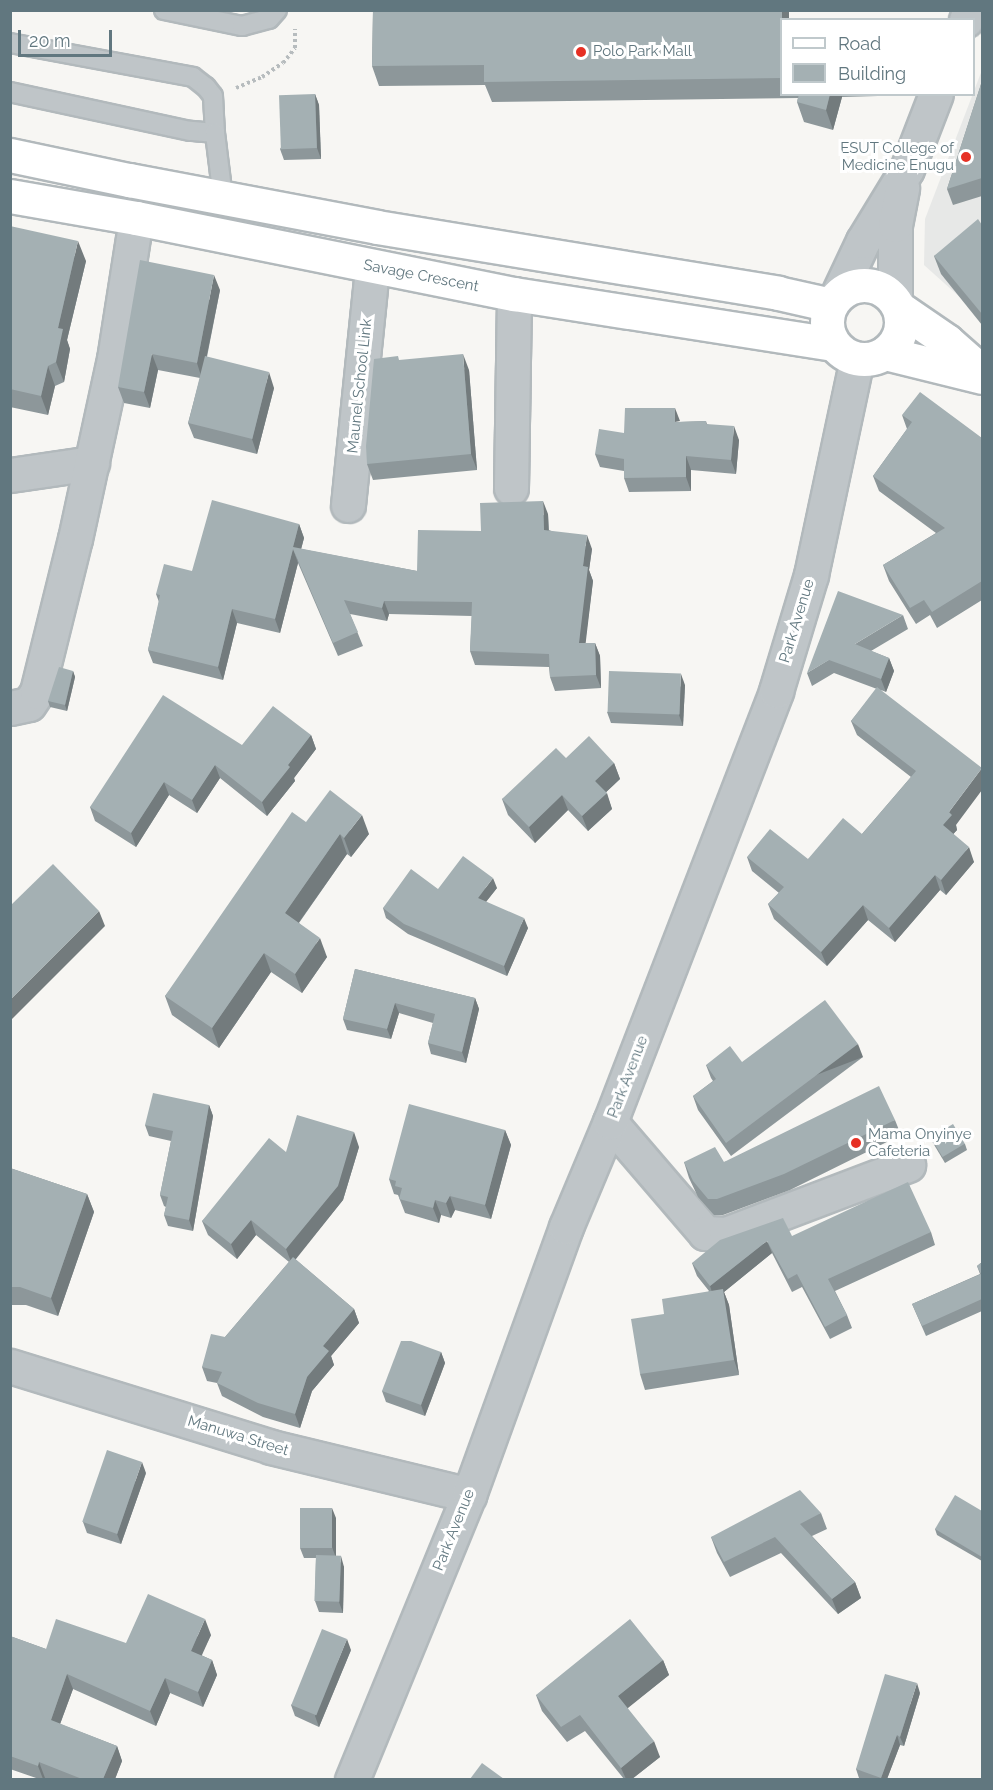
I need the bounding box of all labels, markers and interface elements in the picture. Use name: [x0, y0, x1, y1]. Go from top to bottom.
scale bar: [21, 18, 116, 56]
legend: [780, 18, 975, 96]
text: 20 m: [29, 30, 71, 51]
text: Road: [838, 33, 881, 54]
place label: Polo Park Mall: [593, 43, 692, 61]
marker: Polo Park Mall: [574, 45, 588, 59]
text: Building: [838, 63, 906, 84]
place label: ESUT College of Medicine Enugu: [840, 139, 954, 174]
marker: ESUT College of Medicine Enugu: [959, 150, 973, 164]
street label: Savage Crescent: [362, 256, 480, 296]
street label: Maunel School Link: [344, 317, 376, 455]
street label: Park Avenue: [776, 577, 818, 665]
street label: Park Avenue: [604, 1033, 652, 1121]
place label: Mama Onyinye Cafeteria: [868, 1125, 971, 1160]
marker: Mama Onyinye Cafeteria: [849, 1136, 863, 1150]
street label: Manuwa Street: [185, 1412, 291, 1460]
street label: Park Avenue: [429, 1486, 479, 1574]

